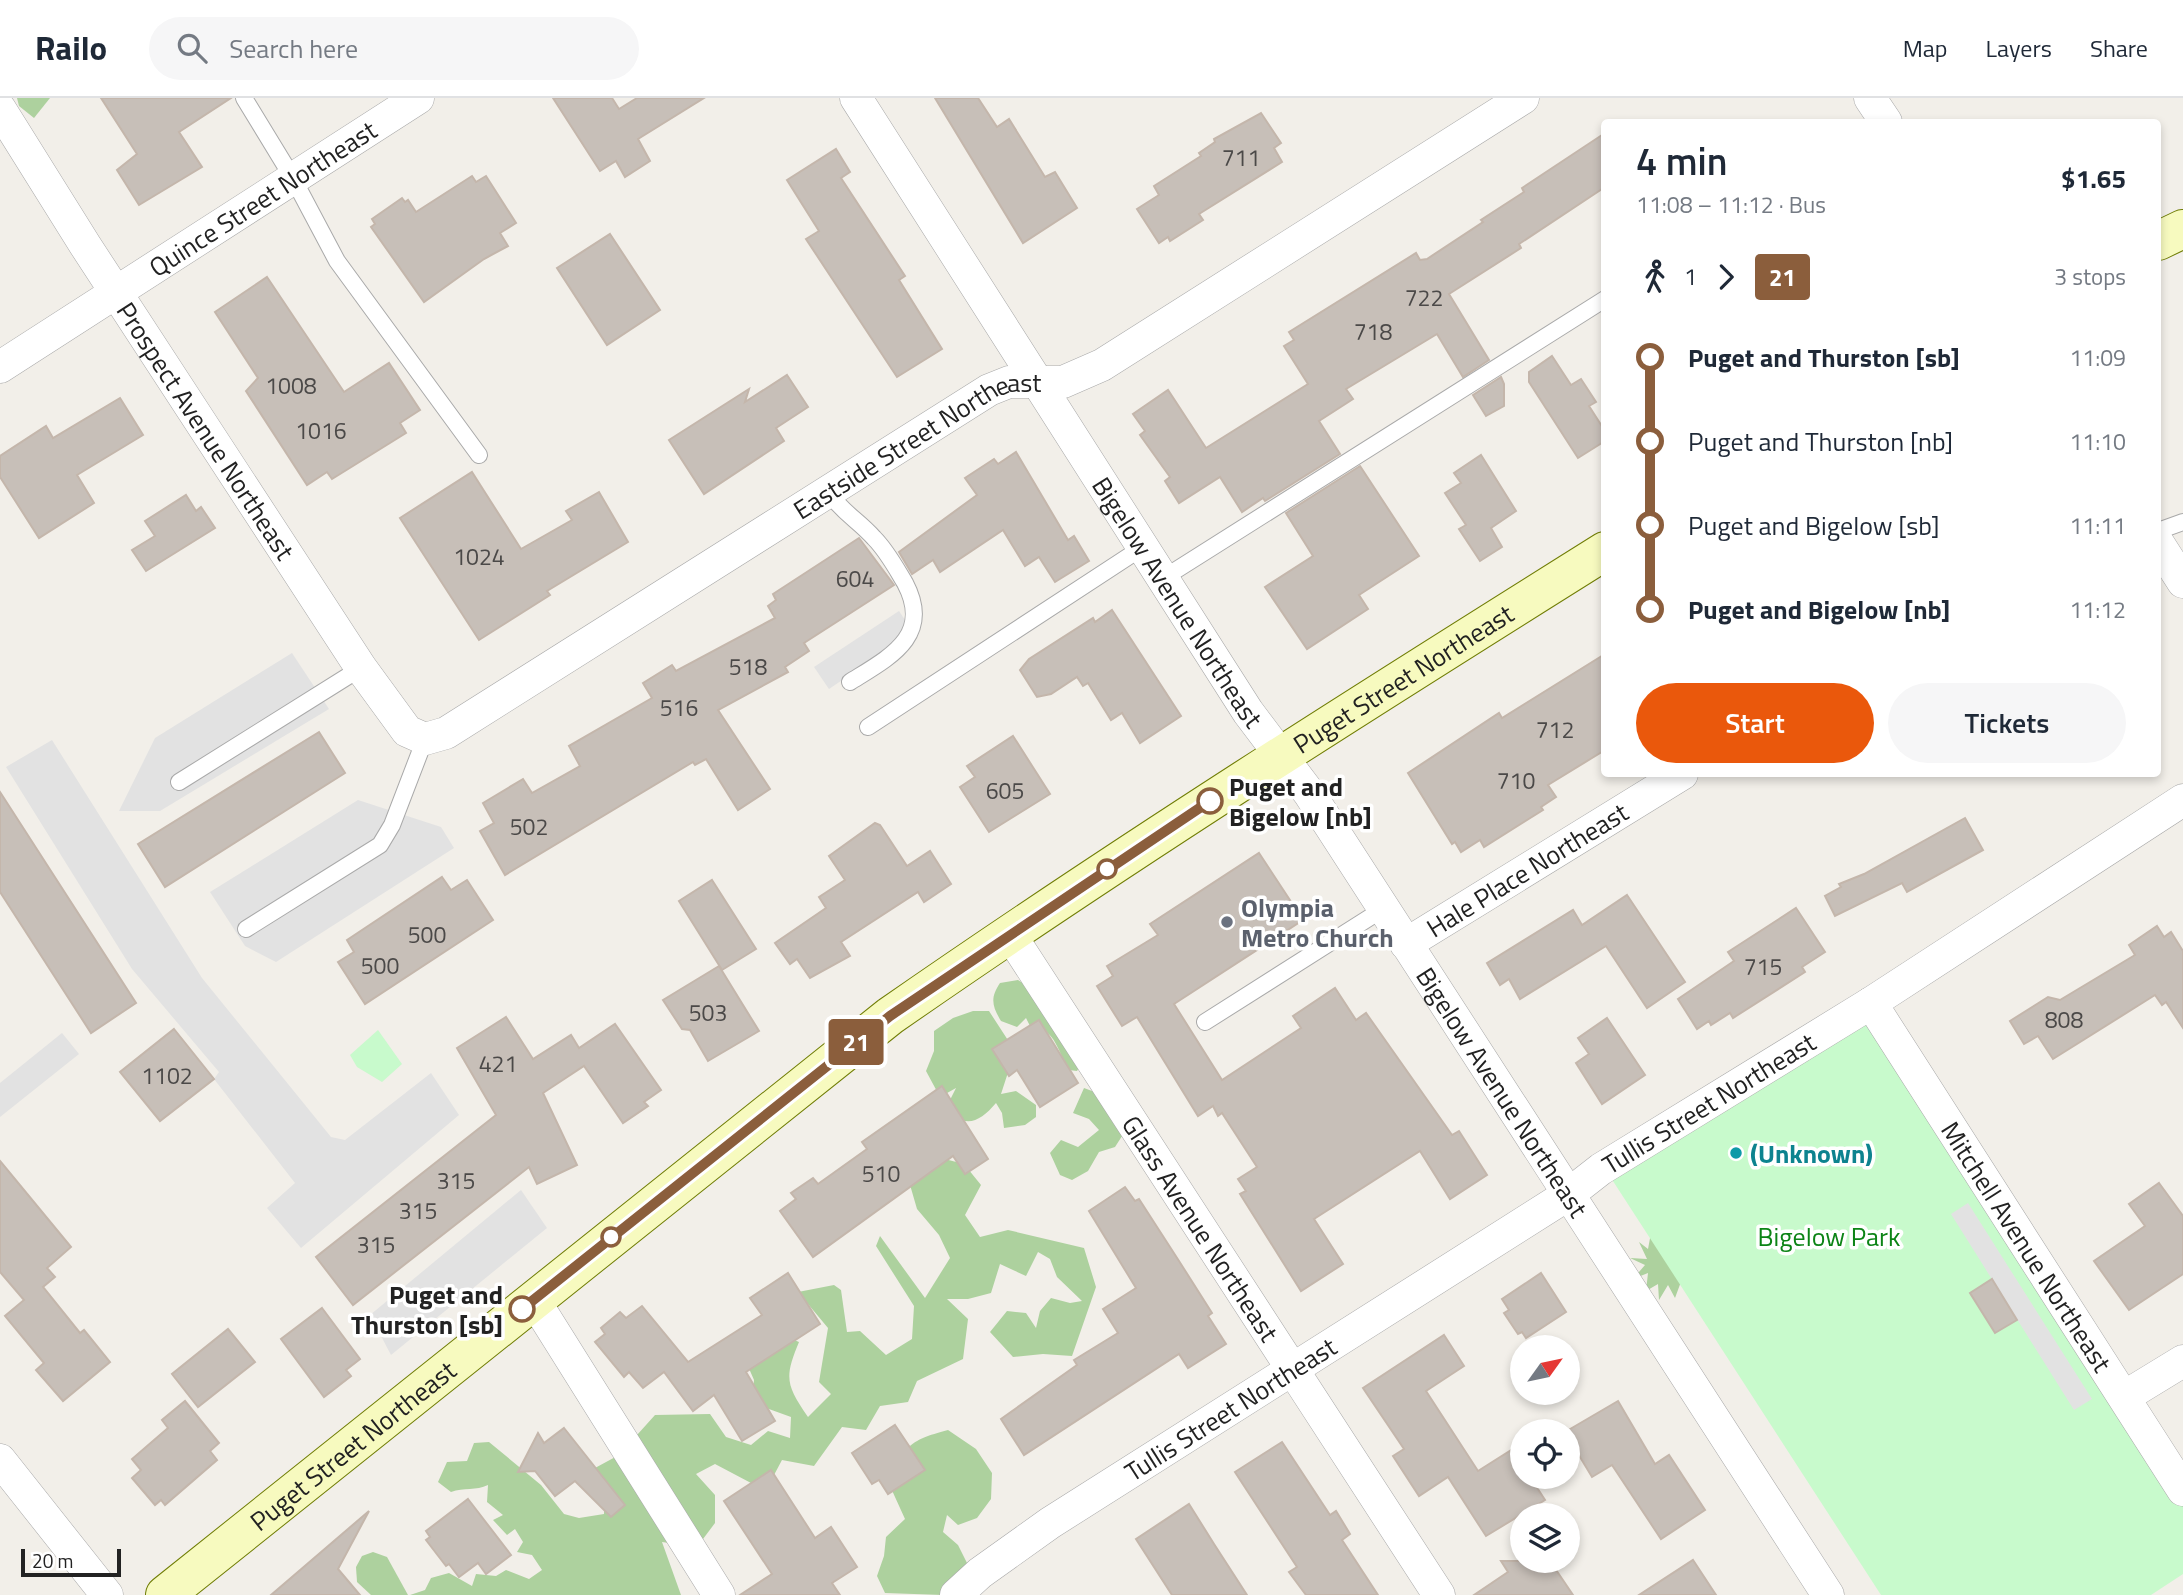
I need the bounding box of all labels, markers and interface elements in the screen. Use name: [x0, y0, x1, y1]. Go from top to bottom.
search box: [149, 17, 639, 80]
text: Railo: [35, 23, 107, 73]
icon: search: [173, 29, 211, 67]
text: Search here: [229, 29, 358, 68]
text: Map: [1903, 30, 1948, 66]
text: Layers: [1986, 30, 2052, 66]
text: Share: [2090, 30, 2148, 66]
street label: Quince Street Northeast: [141, 110, 384, 286]
text: 4 min: [1636, 132, 1727, 190]
house number: 711: [1222, 140, 1260, 175]
text: $1.65: [2061, 159, 2126, 198]
text: 11:08 – 11:12 · Bus: [1636, 187, 1826, 222]
icon: walk: [1636, 258, 1674, 296]
icon: forward: [1707, 258, 1745, 296]
text: 1: [1684, 259, 1697, 294]
text: 21: [1769, 259, 1796, 295]
text: 3 stops: [2054, 259, 2126, 294]
house number: 722: [1405, 280, 1443, 315]
street label: Prospect Avenue Northeast: [108, 294, 305, 567]
house number: 718: [1354, 314, 1392, 349]
text: Puget and Thurston [sb]: [1688, 338, 1960, 377]
text: 11:09: [2069, 340, 2126, 375]
street label: Eastside Street Northeast: [785, 363, 1042, 529]
house number: 1008: [265, 368, 317, 403]
house number: 1016: [295, 413, 347, 448]
text: Puget and Thurston [nb]: [1688, 422, 1953, 461]
text: 11:10: [2069, 424, 2126, 459]
street label: Bigelow Avenue Northeast: [1083, 469, 1273, 736]
text: Puget and Bigelow [sb]: [1688, 506, 1940, 545]
text: 11:11: [2069, 508, 2126, 543]
house number: 1024: [453, 539, 505, 574]
house number: 604: [836, 561, 874, 596]
text: Puget and Bigelow [nb]: [1688, 590, 1950, 629]
text: 11:12: [2069, 592, 2126, 627]
street label: Puget Street Northeast: [1285, 594, 1521, 763]
house number: 518: [729, 649, 767, 684]
button: Start: [1636, 683, 1874, 763]
button: Tickets: [1888, 683, 2126, 763]
house number: 516: [660, 690, 698, 725]
house number: 712: [1536, 712, 1574, 747]
house number: 710: [1497, 763, 1535, 798]
place label: Puget and Bigelow [nb]: [1229, 767, 1372, 836]
house number: 605: [986, 773, 1024, 808]
marker: Puget and Bigelow [nb]: [1197, 788, 1223, 814]
street label: Hale Place Northeast: [1418, 792, 1635, 947]
house number: 502: [510, 809, 548, 844]
unlabelled marker: [1097, 859, 1117, 879]
place label: Olympia Metro Church: [1241, 888, 1394, 957]
marker: Olympia Metro Church: [1219, 914, 1235, 930]
house number: 500: [408, 917, 446, 952]
house number: 500: [361, 948, 399, 983]
house number: 715: [1744, 949, 1782, 984]
street label: Bigelow Avenue Northeast: [1407, 959, 1598, 1225]
house number: 503: [689, 995, 727, 1030]
house number: 808: [2045, 1002, 2083, 1037]
line badge: 21: [824, 1019, 888, 1065]
street label: Tullis Street Northeast: [1594, 1022, 1823, 1183]
text: 21: [843, 1024, 869, 1060]
house number: 421: [479, 1046, 517, 1081]
house number: 1102: [141, 1058, 193, 1093]
street label: Glass Avenue Northeast: [1113, 1107, 1289, 1349]
street label: Mitchell Avenue Northeast: [1932, 1113, 2122, 1379]
place label: (Unknown): [1750, 1134, 1873, 1173]
marker: (Unknown): [1728, 1145, 1744, 1161]
house number: 510: [862, 1156, 900, 1191]
house number: 315: [437, 1163, 475, 1198]
house number: 315: [399, 1193, 437, 1228]
park label: Bigelow Park: [1757, 1217, 1901, 1256]
house number: 315: [357, 1227, 395, 1262]
unlabelled marker: [601, 1227, 621, 1247]
place label: Puget and Thurston [sb]: [351, 1275, 503, 1344]
marker: Puget and Thurston [sb]: [509, 1296, 535, 1322]
street label: Tullis Street Northeast: [1117, 1327, 1344, 1491]
north arrow: [1510, 1335, 1580, 1405]
map controls: [1510, 1335, 1580, 1573]
street label: Puget Street Northeast: [241, 1351, 464, 1540]
button: locate: [1510, 1419, 1580, 1489]
button: layers: [1510, 1503, 1580, 1573]
scale bar: [21, 1546, 121, 1578]
text: 20 m: [32, 1546, 73, 1575]

